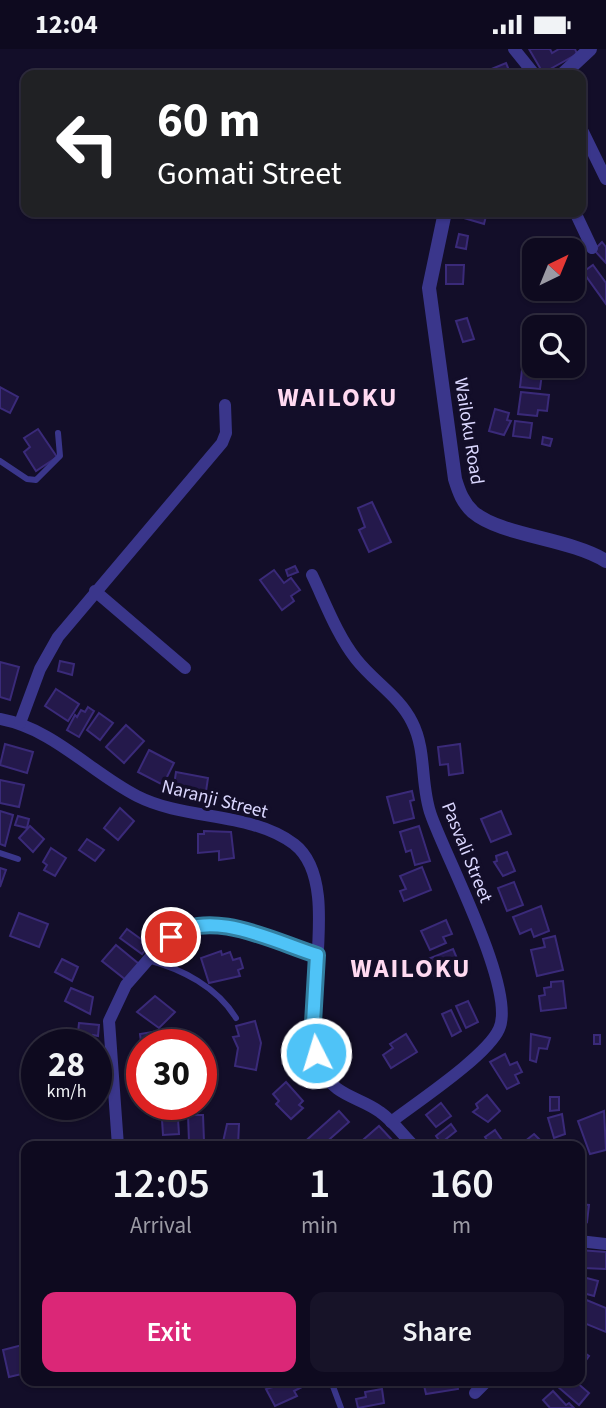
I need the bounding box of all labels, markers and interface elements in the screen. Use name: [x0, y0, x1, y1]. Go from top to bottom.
text: 12:04: [35, 6, 98, 43]
text: 60 m: [157, 86, 261, 156]
icon: left: [42, 98, 133, 189]
text: Gomati Street: [157, 151, 342, 197]
north arrow: [522, 238, 584, 301]
map controls: [522, 238, 585, 378]
button: search: [522, 315, 585, 378]
street label: Wailoku Road: [447, 376, 490, 487]
district label: WAILOKU: [278, 379, 398, 416]
street label: Naranji Street: [159, 773, 271, 826]
street label: Pasvali Street: [434, 798, 499, 908]
pin: [141, 907, 201, 967]
icon: arrive: [152, 918, 190, 956]
district label: WAILOKU: [351, 950, 471, 987]
position arrow: [279, 1016, 353, 1090]
speed limit sign: 30: [126, 1029, 217, 1120]
text: 28: [48, 1040, 85, 1090]
text: km/h: [47, 1079, 86, 1104]
text: 12:05: [112, 1154, 210, 1214]
text: 1: [309, 1154, 330, 1214]
text: 160: [429, 1154, 494, 1214]
text: Arrival: [130, 1209, 192, 1242]
text: min: [301, 1209, 338, 1242]
text: m: [452, 1209, 471, 1242]
button: Exit: [42, 1292, 296, 1372]
button: Share: [310, 1292, 564, 1372]

